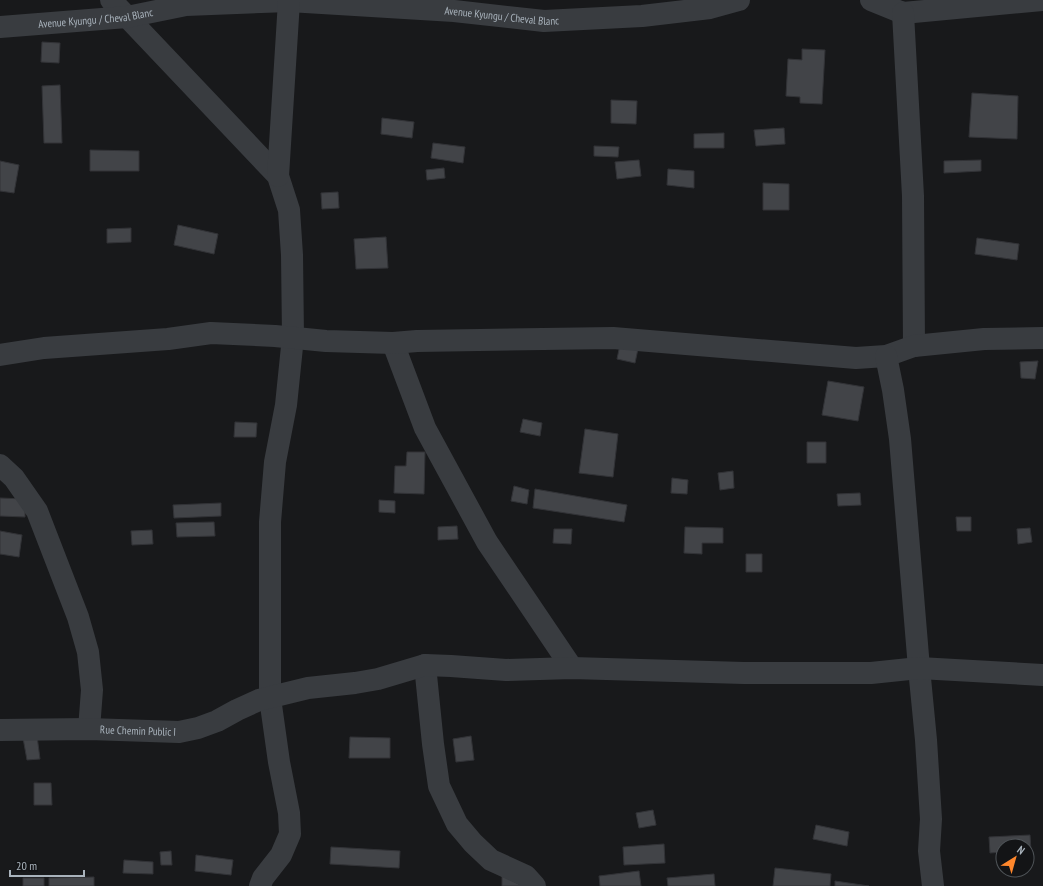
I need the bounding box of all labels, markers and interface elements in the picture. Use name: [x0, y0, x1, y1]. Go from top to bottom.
street label: Avenue Kyungu / Cheval Blanc: [444, 3, 559, 28]
street label: Avenue Kyungu / Cheval Blanc: [38, 5, 154, 31]
street label: Rue Chemin Public I: [100, 722, 176, 739]
north arrow: [995, 838, 1035, 878]
text: N: [1014, 843, 1028, 857]
scale bar: [10, 852, 84, 878]
text: 20 m: [16, 858, 37, 873]

